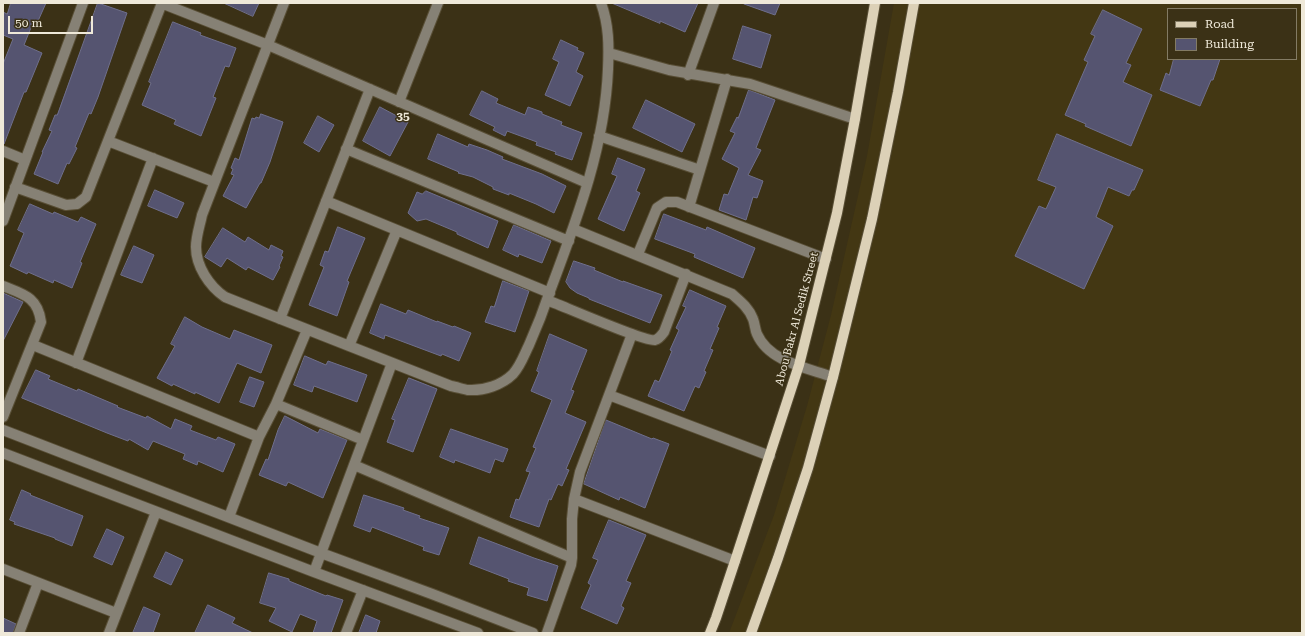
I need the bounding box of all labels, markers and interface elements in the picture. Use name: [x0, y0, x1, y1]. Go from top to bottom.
scale bar: [10, 8, 95, 34]
legend: [1167, 8, 1297, 60]
text: 50 m: [15, 16, 42, 30]
text: Road: [1205, 17, 1234, 31]
text: Building: [1205, 37, 1254, 51]
district label: 35: [396, 109, 410, 123]
street label: Abou Bakr Al Sedik Street: [773, 251, 821, 387]

